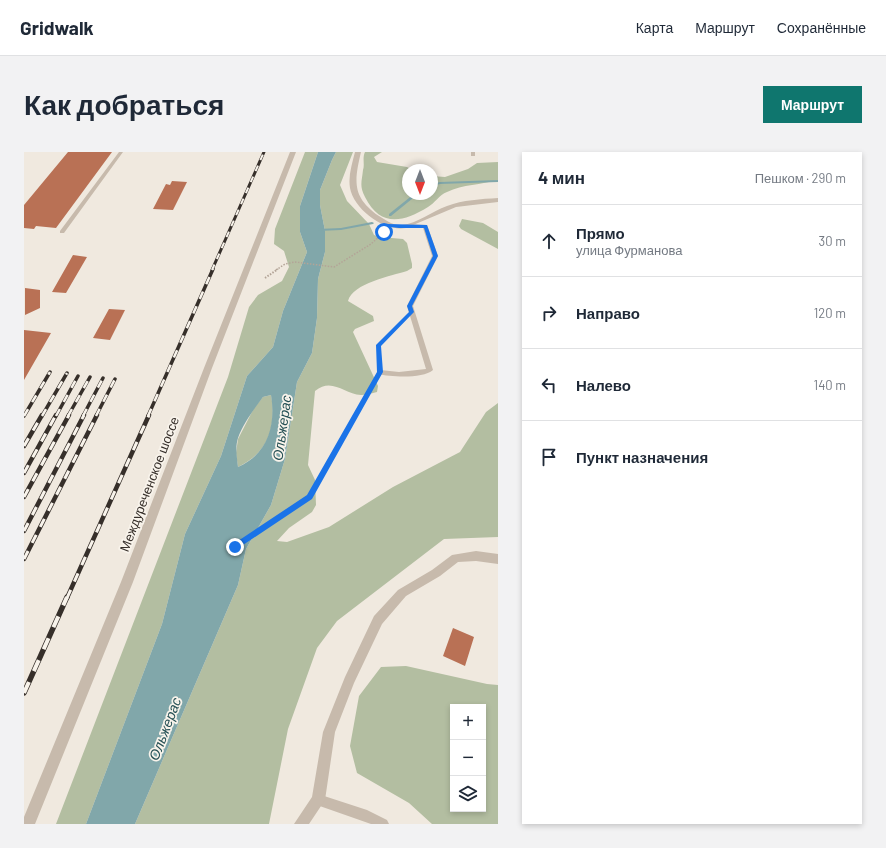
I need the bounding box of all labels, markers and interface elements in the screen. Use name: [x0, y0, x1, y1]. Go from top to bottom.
text: Gridwalk: [20, 16, 94, 39]
text: Карта: [636, 19, 673, 36]
text: Маршрут: [695, 19, 755, 36]
text: Сохранённые: [777, 19, 866, 36]
button: Маршрут: [763, 86, 862, 123]
text: Как добраться: [24, 87, 224, 121]
north arrow: [402, 164, 438, 200]
text: 4 мин: [538, 167, 585, 187]
text: Пешком · 290 m: [755, 170, 846, 186]
route start: [375, 223, 393, 241]
text: Прямо: [576, 224, 625, 242]
icon: ahead: [538, 230, 560, 252]
text: 30 m: [819, 233, 846, 249]
text: улица Фурманова: [576, 242, 682, 258]
icon: right: [538, 302, 560, 324]
text: Направо: [576, 304, 640, 322]
text: 120 m: [814, 305, 846, 321]
icon: left: [538, 374, 560, 396]
text: Налево: [576, 376, 631, 394]
text: 140 m: [814, 377, 846, 393]
water label: Ольжерас: [268, 394, 295, 462]
street label: Междуреченское шоссе: [116, 414, 182, 554]
icon: arrive: [538, 446, 560, 468]
text: Пункт назначения: [576, 448, 708, 466]
route end: [226, 538, 244, 556]
water label: Ольжерас: [145, 695, 184, 763]
map controls: [450, 704, 486, 812]
button: +: [450, 704, 486, 740]
button: −: [450, 740, 486, 776]
button: layers: [450, 776, 486, 812]

